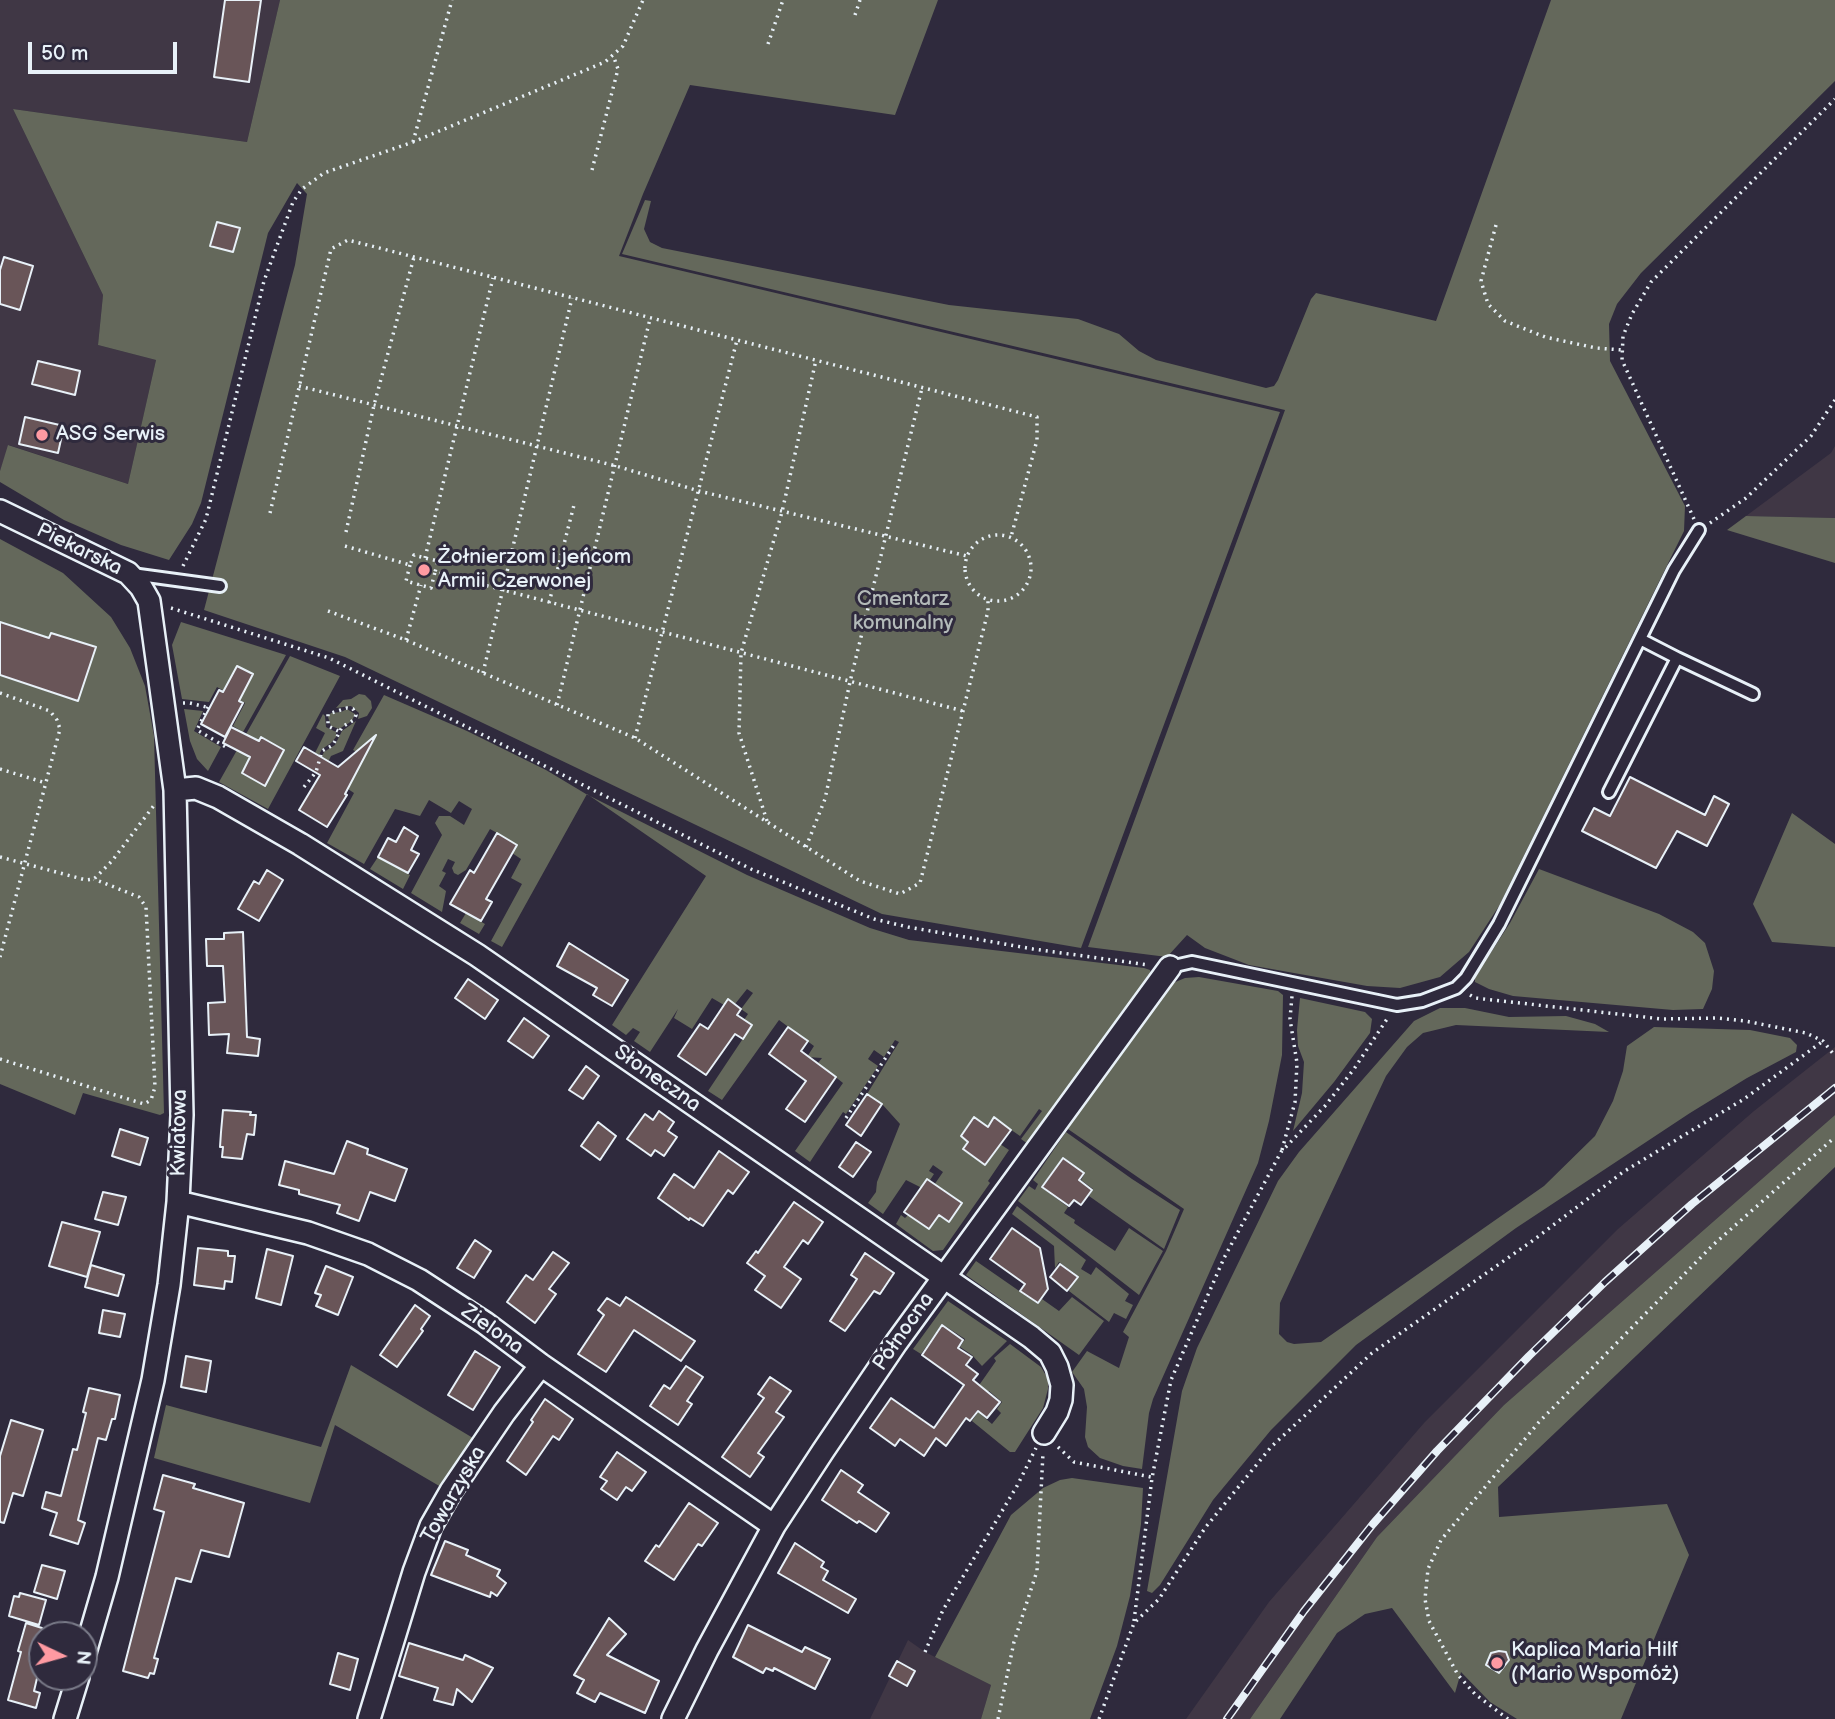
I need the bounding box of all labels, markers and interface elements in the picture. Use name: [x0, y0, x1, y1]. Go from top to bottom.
scale bar: [32, 28, 180, 72]
text: 50 m: [41, 41, 88, 66]
place label: ASG Serwis: [56, 422, 165, 448]
marker: ASG Serwis: [34, 427, 50, 443]
street label: Piekarska: [32, 518, 126, 582]
place label: Żołnierzom i jeńcom Armii Czerwonej: [438, 545, 631, 595]
marker: Żołnierzom i jeńcom Armii Czerwonej: [416, 562, 432, 578]
park label: Cmentarz komunalny: [853, 587, 953, 637]
street label: Słoneczna: [609, 1040, 705, 1118]
street label: Kwiatowa: [167, 1089, 193, 1177]
street label: Północna: [868, 1288, 940, 1376]
street label: Zielona: [456, 1299, 528, 1361]
street label: Towarzyska: [416, 1442, 492, 1548]
north arrow: [28, 1621, 98, 1691]
place label: Kaplica Maria Hilf (Mario Wspomóż): [1511, 1638, 1679, 1688]
text: N: [70, 1650, 95, 1666]
marker: Kaplica Maria Hilf (Mario Wspomóż): [1489, 1655, 1505, 1671]

